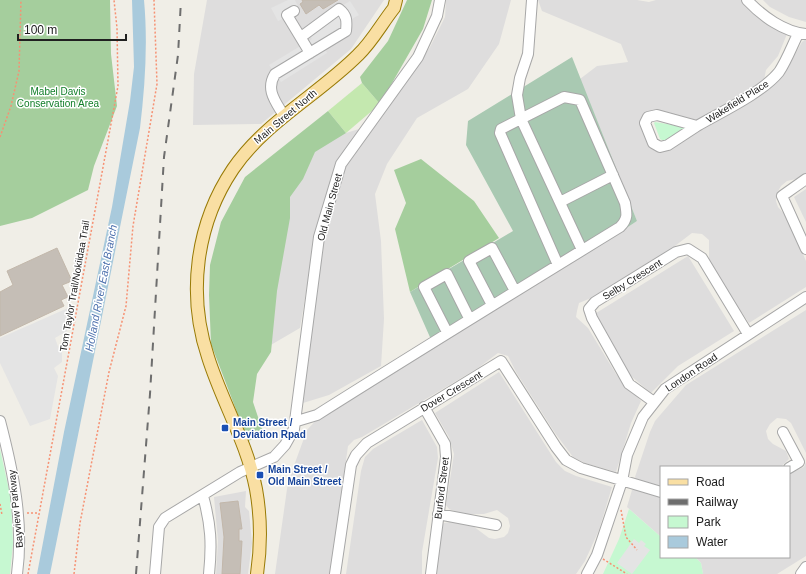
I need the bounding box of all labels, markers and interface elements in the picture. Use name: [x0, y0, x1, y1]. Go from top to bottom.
scale bar: [18, 16, 126, 42]
text: 100 m: [24, 23, 57, 37]
street label: Wakefield Place: [704, 78, 771, 125]
park label: Mabel Davis Conservation Area: [17, 86, 100, 109]
street label: Main Street North: [252, 87, 319, 146]
street label: Old Main Street: [315, 172, 344, 242]
street label: Tom Taylor Trail/Nokiidaa Trail: [58, 220, 91, 353]
water label: Holland River East Branch: [83, 224, 119, 352]
street label: Selby Crescent: [601, 257, 664, 302]
street label: London Road: [663, 351, 719, 394]
street label: Dover Crescent: [419, 369, 484, 414]
place label: Main Street / Deviation Rpad: [233, 417, 306, 440]
marker: Main Street / Deviation Rpad: [220, 423, 230, 433]
street label: Burford Street: [432, 456, 451, 520]
place label: Main Street / Old Main Street: [268, 464, 342, 487]
legend: [660, 466, 790, 558]
street label: Bayview Parkway: [6, 469, 25, 548]
marker: Main Street / Old Main Street: [255, 470, 265, 480]
text: Road: [696, 475, 725, 489]
text: Railway: [696, 495, 738, 509]
text: Park: [696, 515, 722, 529]
text: Water: [696, 535, 728, 549]

